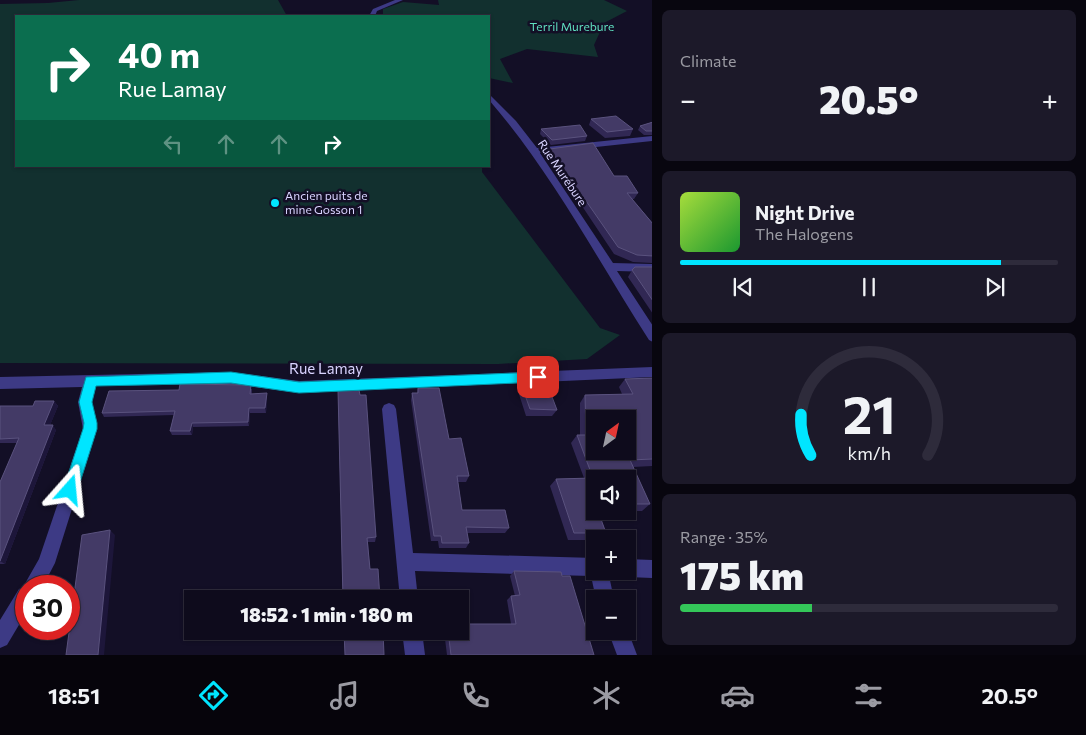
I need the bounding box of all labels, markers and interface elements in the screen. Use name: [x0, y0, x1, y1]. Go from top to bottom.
park label: Terril Murebure: [530, 19, 614, 33]
text: 40 m: [118, 32, 200, 75]
icon: right: [35, 35, 100, 100]
text: Climate: [680, 51, 736, 70]
text: Rue Lamay: [118, 75, 227, 102]
text: 20.5°: [819, 75, 919, 122]
text: −: [680, 82, 696, 116]
text: +: [1042, 82, 1058, 116]
icon: left: [159, 130, 187, 158]
icon: ahead: [212, 130, 240, 158]
icon: ahead: [265, 130, 293, 158]
icon: right: [318, 130, 346, 158]
street label: Rue Murébure: [535, 137, 590, 208]
place label: Ancien puits de mine Gosson 1: [285, 188, 368, 216]
marker: Ancien puits de mine Gosson 1: [269, 197, 281, 209]
text: Night Drive: [755, 201, 855, 224]
text: The Halogens: [755, 224, 853, 243]
icon: previous: [729, 273, 757, 301]
icon: pause: [855, 273, 883, 301]
icon: next: [981, 273, 1009, 301]
pin: [517, 356, 559, 398]
street label: Rue Lamay: [289, 359, 363, 377]
icon: arrive: [524, 363, 552, 391]
text: 21: [842, 381, 896, 445]
north arrow: [586, 410, 636, 460]
map controls: [586, 410, 636, 640]
text: km/h: [847, 442, 891, 464]
position arrow: [43, 463, 95, 515]
button: sound: [586, 470, 636, 520]
text: Range · 35%: [680, 527, 767, 546]
button: +: [586, 530, 636, 580]
text: 175 km: [680, 551, 804, 598]
speed limit sign: 30: [15, 575, 80, 640]
button: −: [586, 590, 636, 640]
text: 18:52 · 1 min · 180 m: [240, 603, 413, 626]
icon: directions: [196, 678, 231, 713]
icon: music: [327, 678, 362, 713]
icon: phone: [458, 678, 493, 713]
icon: climate: [589, 678, 624, 713]
icon: car: [720, 678, 755, 713]
icon: filters: [851, 678, 886, 713]
text: 18:51: [48, 682, 100, 709]
text: 20.5°: [981, 682, 1038, 709]

